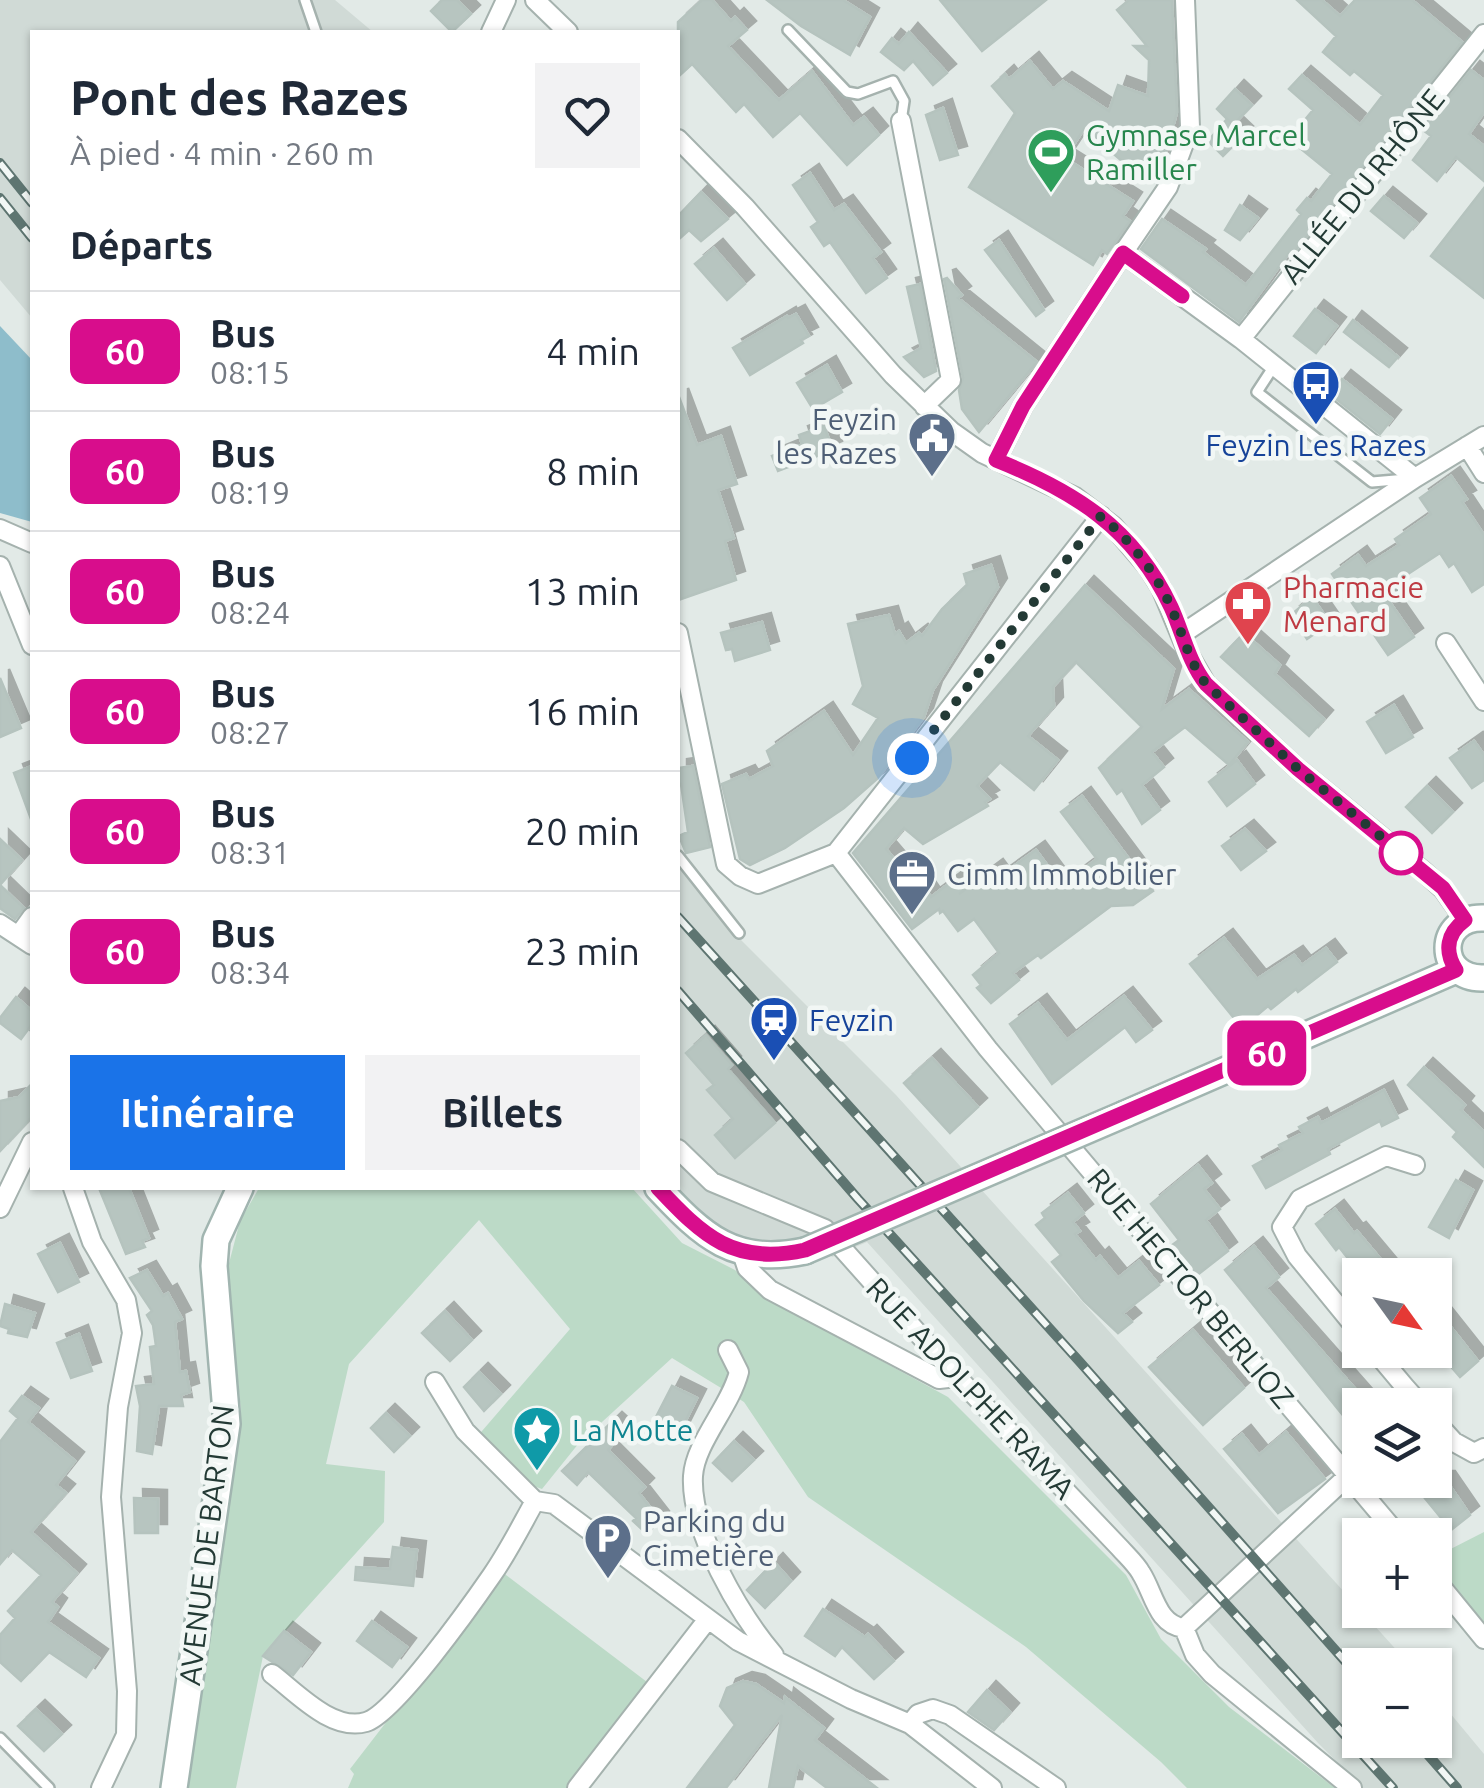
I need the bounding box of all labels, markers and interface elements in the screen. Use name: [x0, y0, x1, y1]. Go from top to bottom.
button: heart: [535, 63, 640, 168]
text: Pont des Razes: [70, 70, 409, 124]
street label: ALLÉE DU RHÔNE: [1272, 81, 1451, 290]
place label: Gymnase Marcel Ramiller: [1086, 118, 1306, 186]
sports icon: Gymnase Marcel Ramiller: [1025, 126, 1077, 194]
text: À pied · 4 min · 260 m: [70, 135, 374, 171]
text: Départs: [70, 224, 213, 266]
text: Bus: [210, 312, 275, 354]
text: 4 min: [546, 330, 640, 372]
text: 60: [105, 331, 145, 371]
text: 08:15: [210, 354, 290, 390]
bus stop icon: Feyzin Les Razes: [1290, 358, 1342, 426]
place label: Feyzin les Razes: [776, 402, 897, 470]
public building icon: Feyzin les Razes: [906, 410, 958, 478]
place label: Feyzin Les Razes: [1206, 428, 1426, 462]
text: Bus: [210, 432, 275, 474]
text: 8 min: [546, 450, 640, 492]
text: 60: [105, 451, 145, 491]
text: 08:19: [210, 474, 290, 510]
text: Bus: [210, 552, 275, 594]
text: 13 min: [525, 570, 640, 612]
place label: Pharmacie Menard: [1283, 570, 1424, 638]
text: 60: [105, 571, 145, 611]
pharmacy icon: Pharmacie Menard: [1222, 578, 1274, 646]
text: 08:24: [210, 594, 290, 630]
text: Bus: [210, 672, 275, 714]
text: 16 min: [525, 690, 640, 732]
text: 60: [105, 691, 145, 731]
text: 08:27: [210, 714, 290, 750]
your location: [887, 733, 937, 783]
text: Bus: [210, 792, 275, 834]
text: 20 min: [525, 810, 640, 852]
text: 60: [105, 811, 145, 851]
unlabelled marker: [1380, 832, 1422, 874]
text: 08:31: [210, 834, 290, 870]
office icon: Cimm Immobilier: [886, 848, 938, 916]
place label: Cimm Immobilier: [947, 857, 1177, 891]
text: Bus: [210, 912, 275, 954]
text: 23 min: [525, 930, 640, 972]
text: 60: [105, 931, 145, 971]
text: 08:34: [210, 954, 290, 990]
station icon: Feyzin: [748, 994, 800, 1062]
place label: Feyzin: [809, 1003, 894, 1037]
line badge: 60: [1222, 1020, 1312, 1086]
text: 60: [1247, 1033, 1287, 1073]
button: Itinéraire: [70, 1055, 345, 1170]
button: Billets: [365, 1055, 640, 1170]
street label: RUE HECTOR BERLIOZ: [1081, 1161, 1301, 1415]
north arrow: [1342, 1258, 1452, 1368]
map controls: [1342, 1258, 1452, 1758]
street label: RUE ADOLPHE RAMA: [860, 1271, 1082, 1506]
button: layers: [1342, 1388, 1452, 1498]
street label: AVENUE DE BARTON: [172, 1403, 240, 1687]
place icon: La Motte: [511, 1404, 563, 1472]
place label: La Motte: [572, 1413, 693, 1447]
place label: Parking du Cimetière: [643, 1504, 786, 1572]
parking icon: Parking du Cimetière: [582, 1512, 634, 1580]
button: +: [1342, 1518, 1452, 1628]
button: −: [1342, 1648, 1452, 1758]

